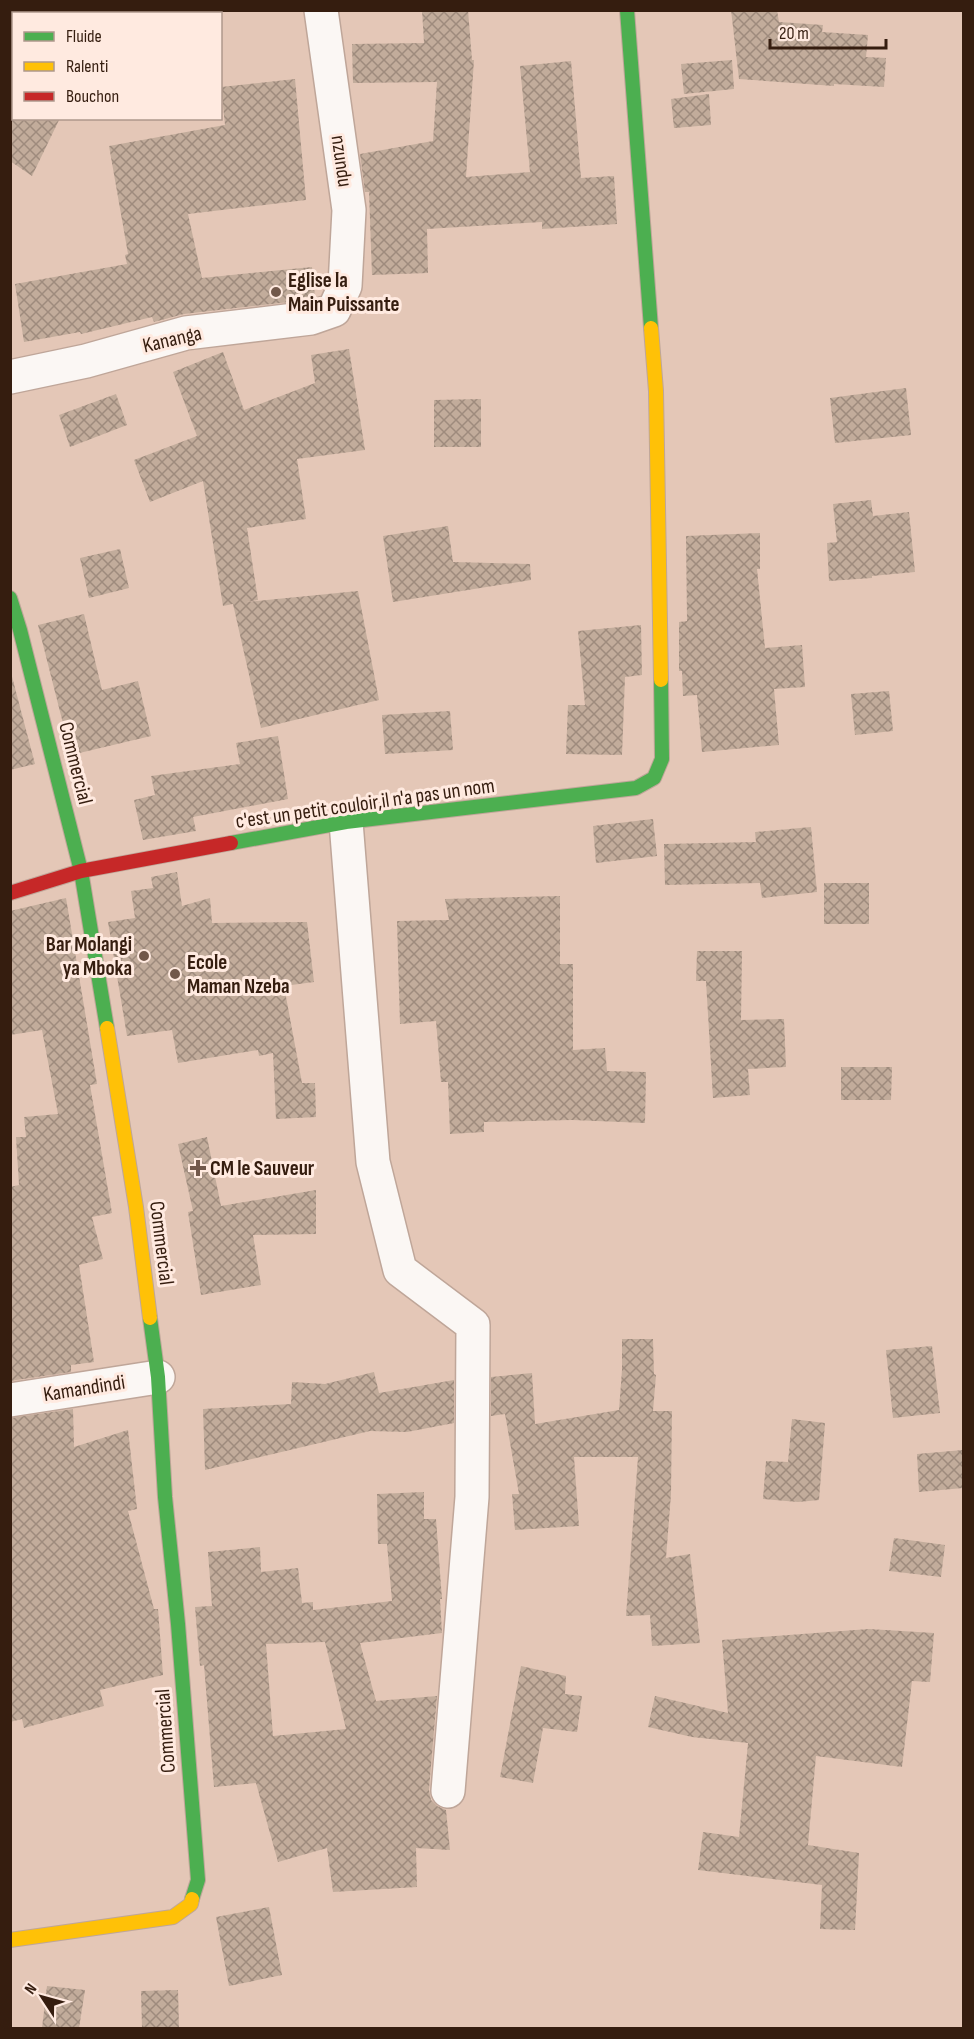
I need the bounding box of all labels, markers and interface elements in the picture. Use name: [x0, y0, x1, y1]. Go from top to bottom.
legend: [12, 12, 222, 120]
scale bar: [770, 12, 886, 50]
text: 20 m: [779, 23, 809, 44]
text: Fluide: [66, 26, 102, 47]
text: Ralenti: [66, 56, 108, 77]
text: Bouchon: [66, 86, 119, 107]
street label: nzundu: [326, 134, 357, 188]
place label: Eglise la Main Puissante: [288, 268, 400, 317]
marker: Eglise la Main Puissante: [269, 285, 283, 299]
street label: Kananga: [140, 321, 204, 358]
street label: Commercial: [53, 719, 98, 807]
street label: c'est un petit couloir,il n'a pas un nom: [234, 773, 496, 834]
place label: Bar Molangi ya Mboka: [46, 932, 132, 981]
marker: Bar Molangi ya Mboka: [137, 949, 151, 963]
place label: Ecole Maman Nzeba: [187, 950, 290, 999]
marker: Ecole Maman Nzeba: [168, 967, 182, 981]
place label: CM le Sauveur: [210, 1156, 315, 1181]
marker: CM le Sauveur: [191, 1161, 205, 1175]
street label: Commercial: [144, 1200, 179, 1286]
street label: Kamandindi: [41, 1370, 127, 1407]
street label: Commercial: [150, 1688, 181, 1774]
north arrow: [12, 1967, 72, 2027]
text: N: [21, 1980, 41, 1998]

